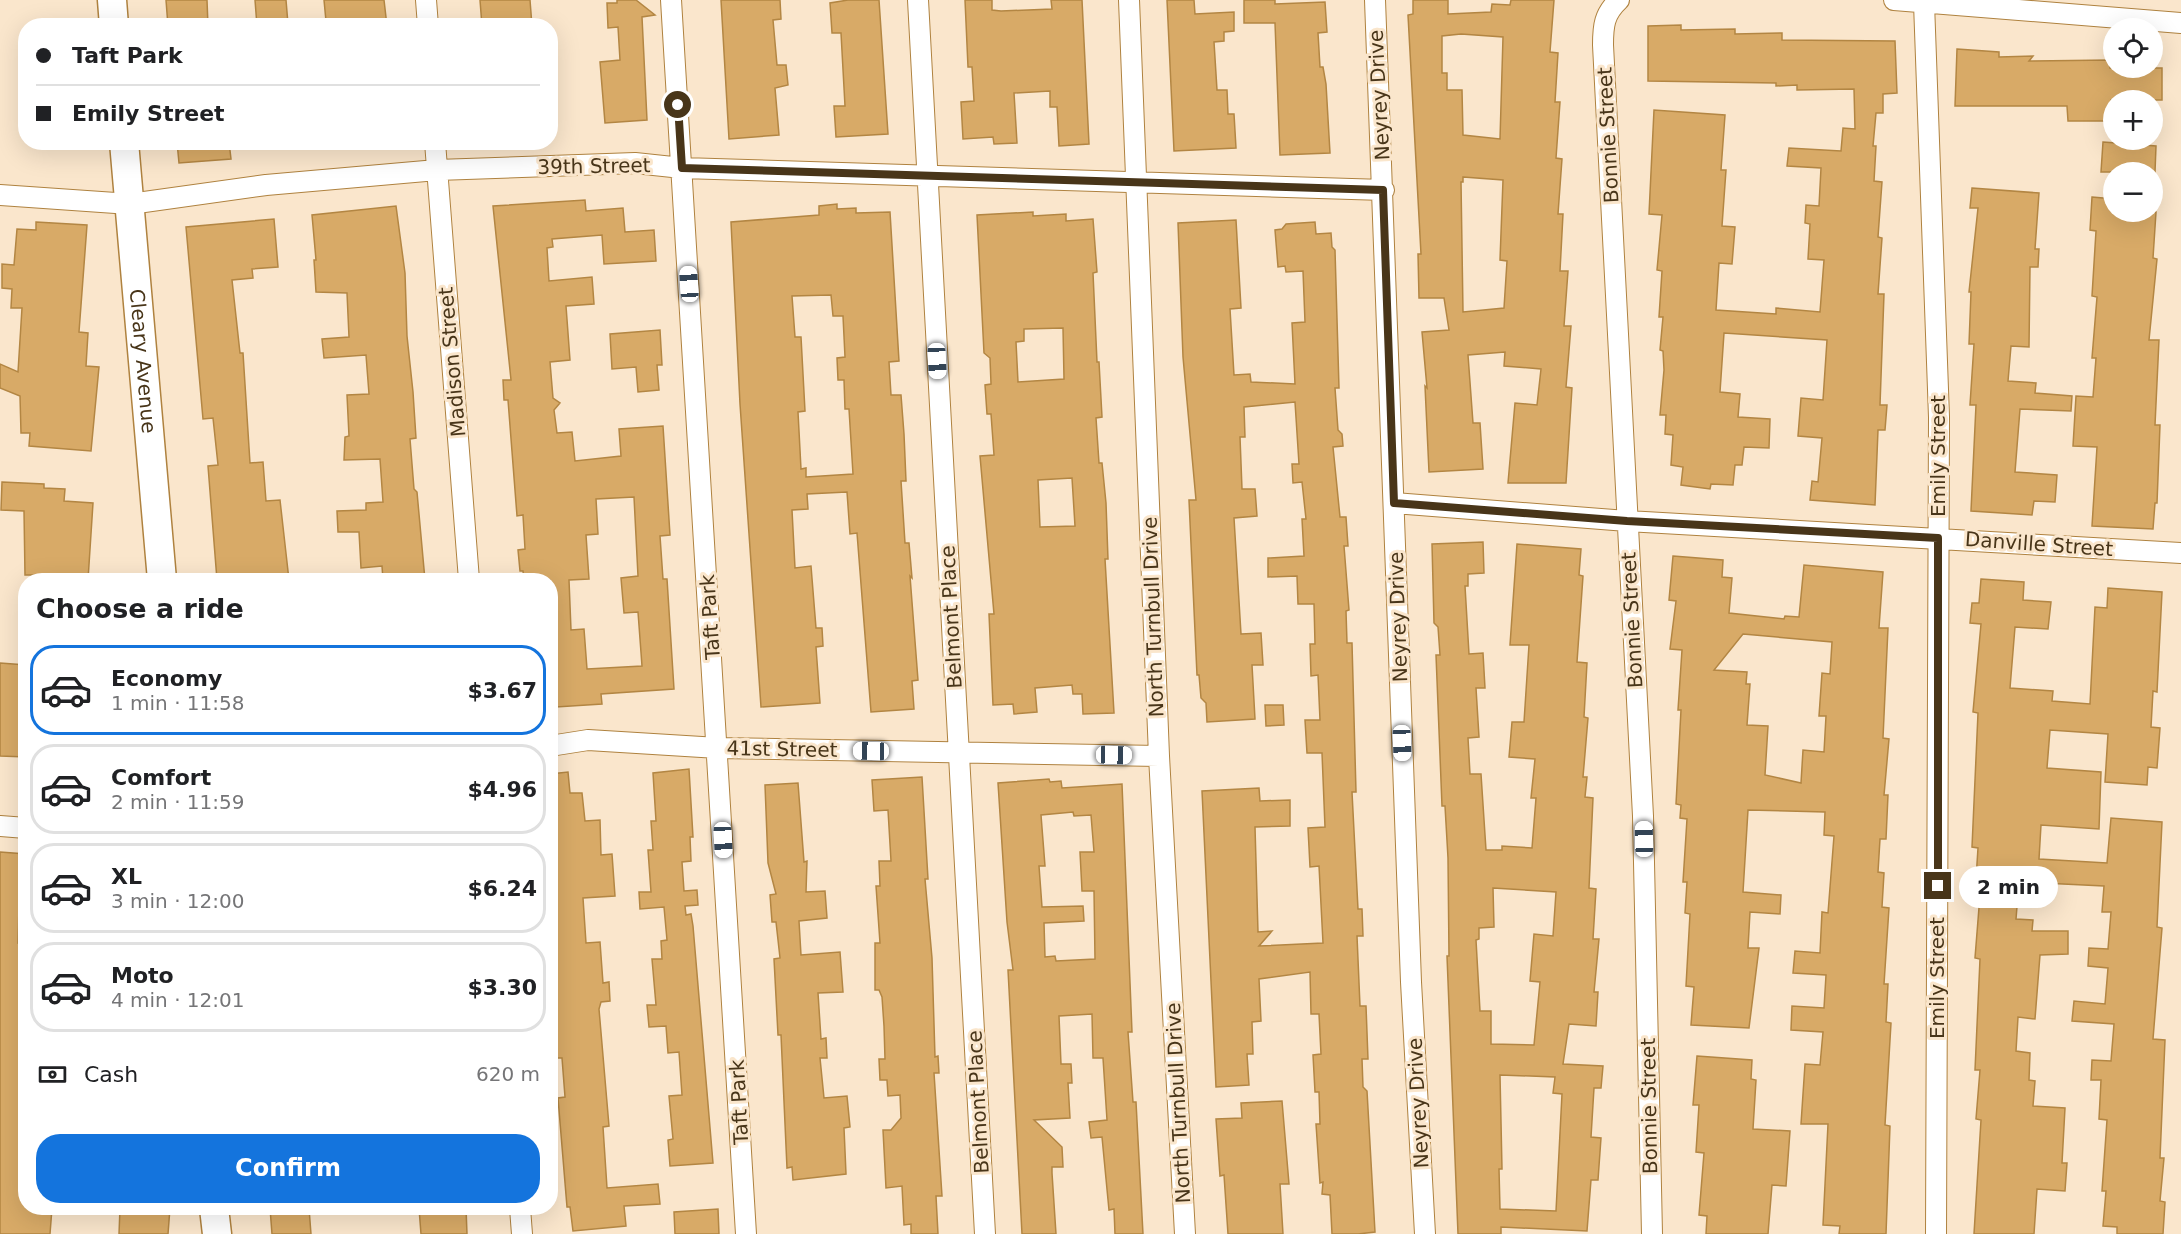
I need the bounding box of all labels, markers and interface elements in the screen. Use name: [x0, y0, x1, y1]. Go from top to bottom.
map controls: [2103, 18, 2163, 222]
button: locate: [2103, 18, 2163, 78]
street label: Neyrey Drive: [1364, 29, 1394, 161]
text: Taft Park: [72, 43, 183, 68]
street label: Bonnie Street: [1592, 66, 1624, 204]
button: +: [2103, 90, 2163, 150]
route start: [664, 91, 691, 118]
text: Emily Street: [72, 101, 225, 126]
street label: 39th Street: [537, 153, 651, 179]
button: −: [2103, 162, 2163, 222]
car: [679, 265, 699, 303]
street label: Madison Street: [433, 286, 471, 438]
street label: Cleary Avenue: [125, 288, 161, 434]
car: [927, 343, 947, 379]
street label: Emily Street: [1926, 395, 1950, 517]
street label: North Turnbull Drive: [1138, 516, 1168, 718]
street label: Danville Street: [1964, 527, 2114, 561]
street label: Belmont Place: [935, 545, 967, 689]
street label: Neyrey Drive: [1384, 551, 1412, 683]
street label: Bonnie Street: [1616, 551, 1648, 689]
street label: Taft Park: [695, 573, 725, 661]
text: Choose a ride: [36, 593, 244, 624]
icon: car: [39, 663, 93, 717]
text: Economy: [111, 666, 222, 691]
text: $3.67: [467, 678, 537, 703]
text: 1 min · 11:58: [111, 691, 245, 715]
car: [1392, 725, 1412, 761]
street label: 41st Street: [726, 736, 838, 762]
car: [853, 742, 889, 760]
car: [1096, 746, 1132, 764]
icon: car: [39, 762, 93, 816]
text: Comfort: [111, 765, 211, 790]
text: $4.96: [467, 777, 537, 802]
text: 2 min · 11:59: [111, 790, 245, 814]
car: [1635, 821, 1653, 857]
car: [713, 822, 733, 858]
icon: car: [39, 861, 93, 915]
text: XL: [111, 864, 142, 889]
callout: 2 min: [1959, 865, 2058, 907]
route end: [1924, 872, 1951, 899]
text: 2 min: [1977, 875, 2040, 899]
text: $6.24: [467, 876, 537, 901]
text: 3 min · 12:00: [111, 889, 245, 913]
street label: Emily Street: [1925, 917, 1949, 1039]
icon: car: [39, 960, 93, 1014]
text: Moto: [111, 963, 174, 988]
text: $3.30: [467, 975, 537, 1000]
text: 4 min · 12:01: [111, 988, 245, 1012]
street label: North Turnbull Drive: [1161, 1002, 1195, 1204]
street label: Belmont Place: [962, 1030, 994, 1174]
street label: Neyrey Drive: [1403, 1037, 1433, 1169]
street label: Bonnie Street: [1636, 1038, 1662, 1174]
icon: cash: [36, 1058, 69, 1091]
street label: Taft Park: [725, 1058, 753, 1146]
text: Cash: [84, 1062, 138, 1087]
text: 620 m: [476, 1062, 540, 1086]
button: Confirm: [36, 1134, 540, 1203]

